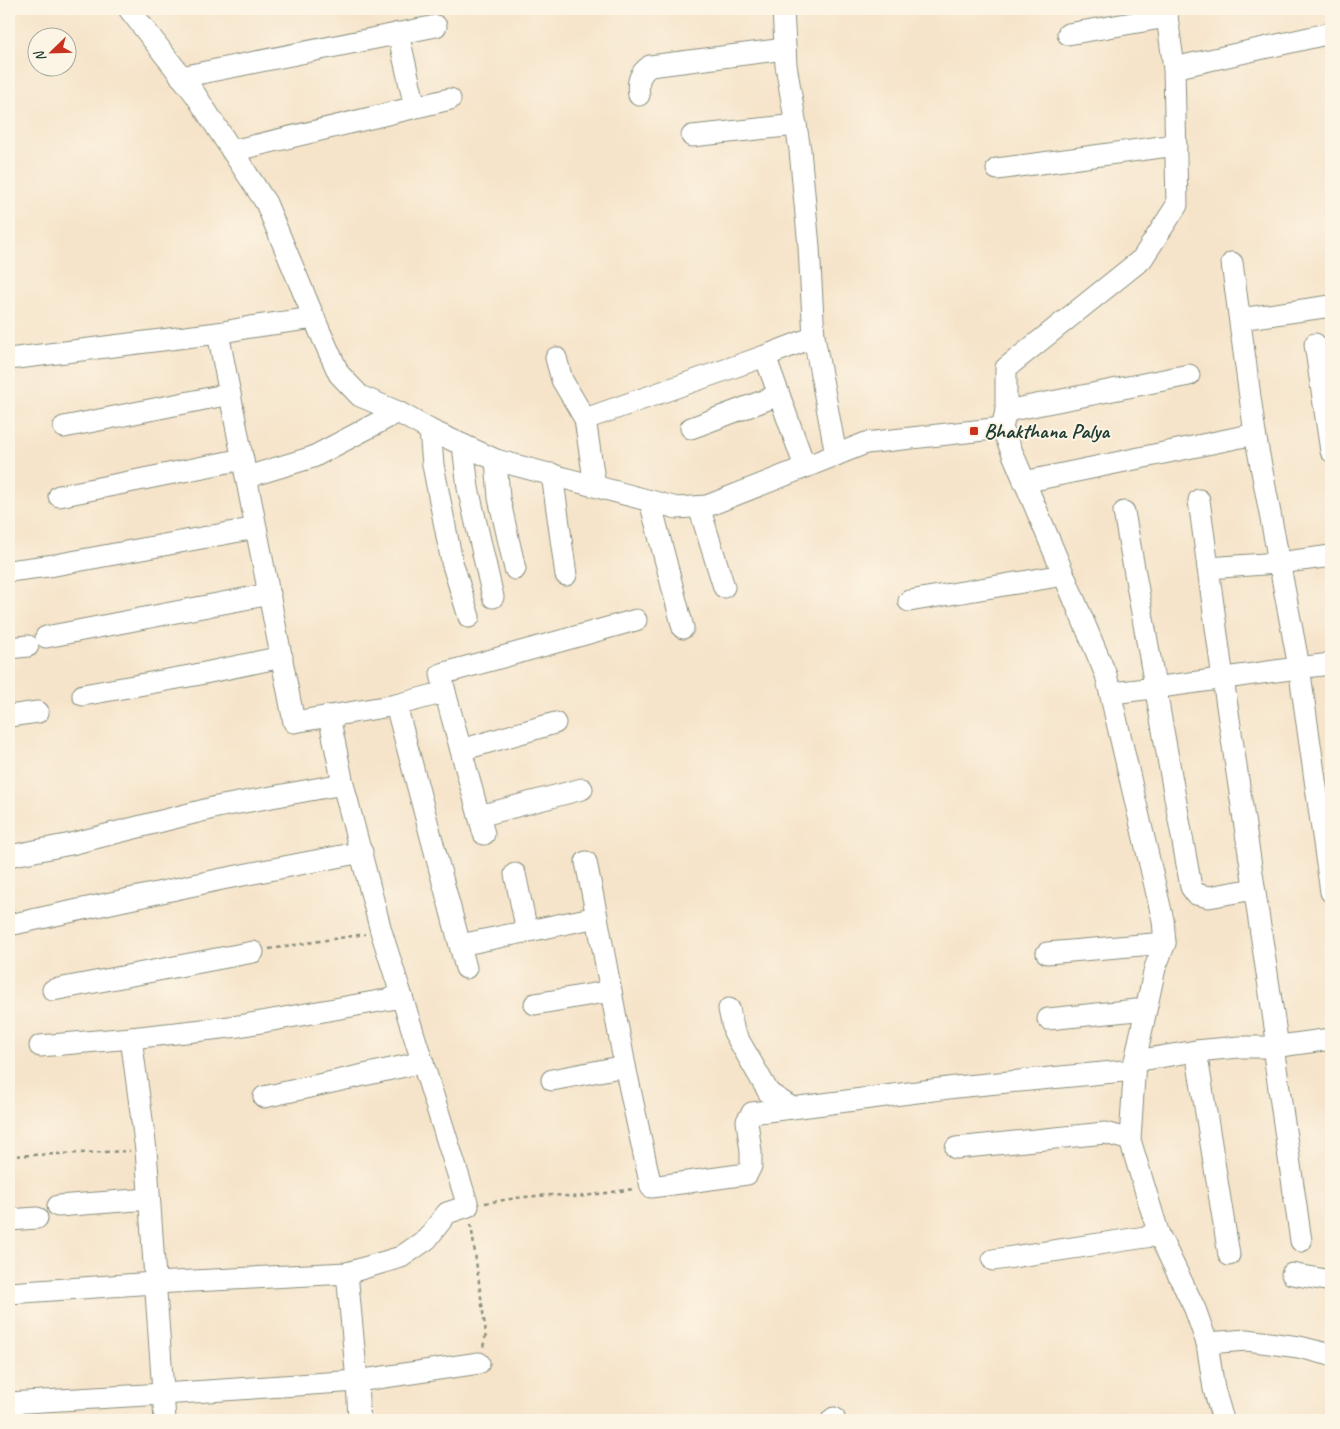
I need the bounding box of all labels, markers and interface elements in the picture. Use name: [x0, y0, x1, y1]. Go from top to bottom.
north arrow: [28, 28, 78, 78]
text: N: [30, 47, 50, 64]
place label: Bhakthana Palya: [984, 418, 1110, 444]
marker: Bhakthana Palya: [968, 425, 980, 437]

